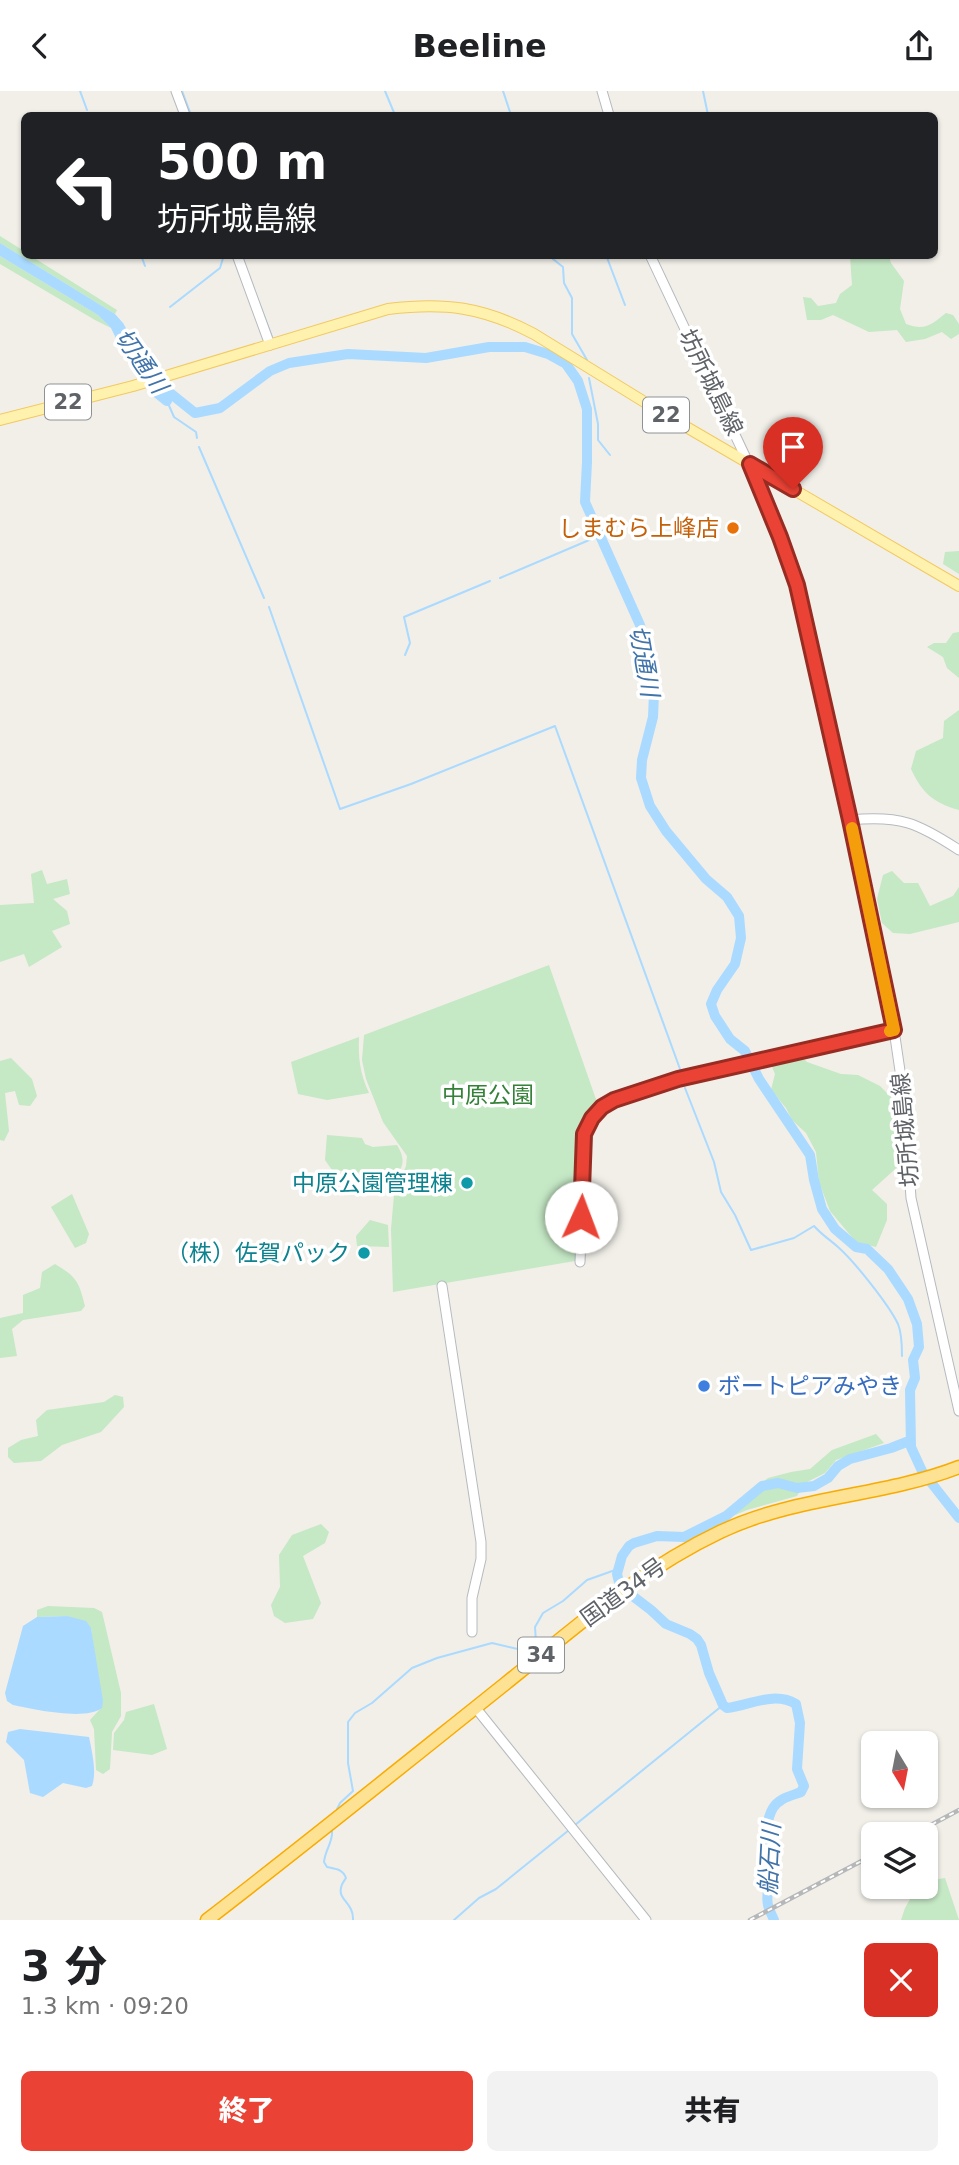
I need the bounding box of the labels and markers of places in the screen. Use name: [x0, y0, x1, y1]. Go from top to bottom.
pin: [763, 417, 823, 489]
place label: しまむら上峰店: [558, 515, 719, 541]
marker: しまむら上峰店: [725, 520, 741, 536]
place label: 中原公園管理棟: [292, 1170, 453, 1196]
marker: 中原公園管理棟: [459, 1175, 475, 1191]
place label: （株）佐賀パック: [166, 1240, 350, 1266]
marker: （株）佐賀パック: [356, 1245, 372, 1261]
place label: ボートピアみやき: [718, 1373, 902, 1399]
marker: ボートピアみやき: [696, 1378, 712, 1394]

